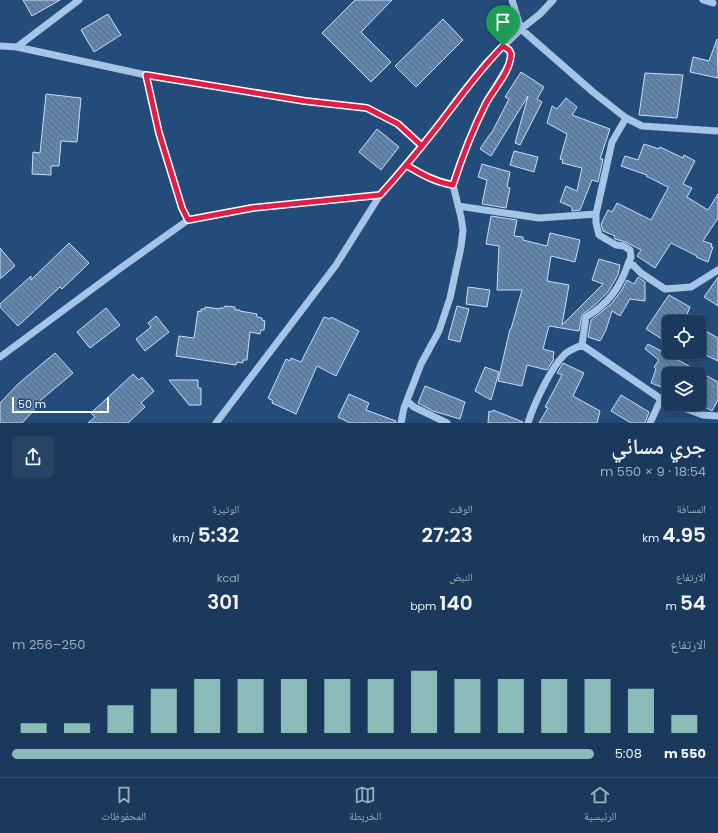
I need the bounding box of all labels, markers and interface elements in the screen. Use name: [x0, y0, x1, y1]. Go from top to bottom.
pin: [486, 5, 520, 46]
icon: arrive: [492, 11, 514, 33]
map controls: [662, 315, 706, 411]
button: locate: [662, 315, 706, 359]
button: layers: [662, 367, 706, 411]
scale bar: [12, 395, 109, 414]
text: 50 m: [18, 396, 46, 412]
text: جري مسائي: [611, 431, 706, 462]
button: share: [12, 436, 54, 478]
text: 18:54 · 9 × 550 m: [600, 462, 706, 481]
text: الوتيرة: [213, 501, 239, 517]
text: الوقت: [449, 501, 473, 517]
text: المسافة: [677, 501, 706, 517]
text: 5:32: [198, 521, 239, 549]
text: 27:23: [422, 521, 473, 549]
text: 4.95: [662, 521, 706, 549]
text: /km: [173, 530, 198, 546]
text: km: [642, 530, 662, 546]
text: النبض: [449, 569, 473, 585]
text: الارتفاع: [676, 569, 706, 585]
text: kcal: [217, 570, 239, 586]
text: 301: [207, 588, 239, 616]
text: 140: [439, 589, 473, 617]
text: 54: [680, 589, 706, 617]
text: bpm: [410, 598, 439, 614]
text: m: [666, 598, 680, 614]
text: 250–256 m: [12, 635, 85, 654]
text: الارتفاع: [671, 635, 706, 654]
text: 5:08: [615, 744, 642, 763]
text: 550 m: [664, 744, 706, 763]
tab: المحفوظات: [101, 784, 146, 827]
tab: الخريطة: [349, 784, 381, 827]
tab: الرئيسية: [584, 784, 617, 827]

